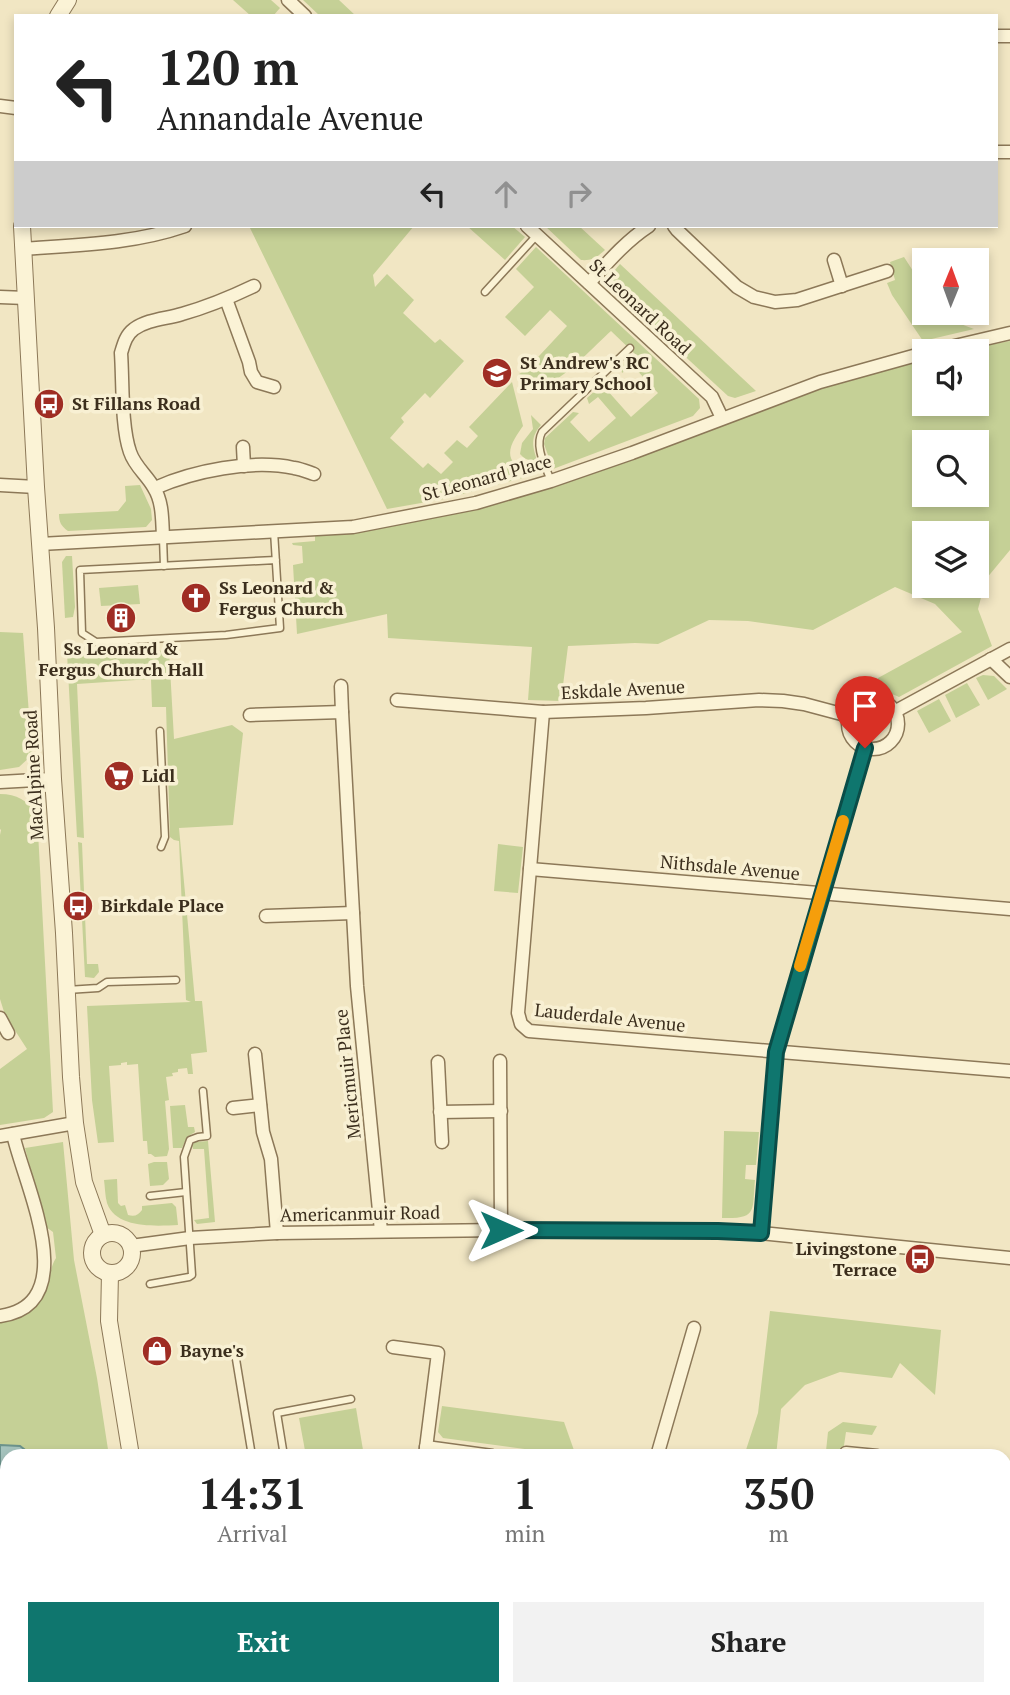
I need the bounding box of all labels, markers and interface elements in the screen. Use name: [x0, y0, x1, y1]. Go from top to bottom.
text: 120 m: [157, 34, 299, 99]
icon: left: [42, 42, 133, 133]
text: Annandale Avenue: [157, 97, 424, 139]
icon: left: [414, 175, 452, 213]
icon: ahead: [487, 175, 525, 213]
icon: right: [560, 175, 598, 213]
north arrow: [912, 248, 989, 326]
map controls: [912, 248, 989, 598]
street label: St Leonard Road: [585, 253, 697, 360]
button: sound: [912, 339, 989, 416]
place label: St Andrew's RC Primary School: [520, 350, 652, 395]
school or university icon: St Andrew's RC Primary School: [480, 356, 514, 390]
bus stop icon: St Fillans Road: [32, 387, 66, 421]
place label: St Fillans Road: [72, 391, 201, 415]
button: search: [912, 430, 989, 507]
street label: St Leonard Place: [419, 448, 554, 506]
button: layers: [912, 521, 989, 598]
place label: Ss Leonard & Fergus Church: [219, 575, 344, 620]
church icon: Ss Leonard & Fergus Church: [179, 581, 213, 615]
building icon: Ss Leonard & Fergus Church Hall: [104, 601, 138, 635]
place label: Ss Leonard & Fergus Church Hall: [38, 636, 204, 681]
street label: Eskdale Avenue: [560, 674, 686, 704]
pin: [835, 676, 895, 748]
icon: arrive: [846, 687, 884, 725]
street label: MacAlpine Road: [18, 709, 48, 841]
supermarket icon: Lidl: [102, 759, 136, 793]
place label: Lidl: [142, 763, 175, 787]
street label: Nithsdale Avenue: [659, 849, 801, 885]
bus stop icon: Birkdale Place: [61, 889, 95, 923]
place label: Birkdale Place: [101, 893, 224, 917]
street label: Lauderdale Avenue: [533, 997, 687, 1037]
street label: Mericmuir Place: [328, 1008, 366, 1140]
position arrow: [464, 1193, 538, 1267]
street label: Americanmuir Road: [280, 1200, 440, 1226]
place label: Livingstone Terrace: [796, 1236, 897, 1281]
bus stop icon: Livingstone Terrace: [903, 1242, 937, 1276]
shop icon: Bayne's: [140, 1334, 174, 1368]
place label: Bayne's: [180, 1338, 244, 1362]
text: 14:31: [198, 1465, 307, 1521]
text: 1: [513, 1465, 537, 1521]
text: 350: [743, 1465, 814, 1521]
text: Arrival: [217, 1518, 288, 1549]
text: min: [505, 1518, 545, 1549]
text: m: [769, 1518, 789, 1549]
button: Exit: [28, 1602, 499, 1682]
button: Share: [513, 1602, 984, 1682]

